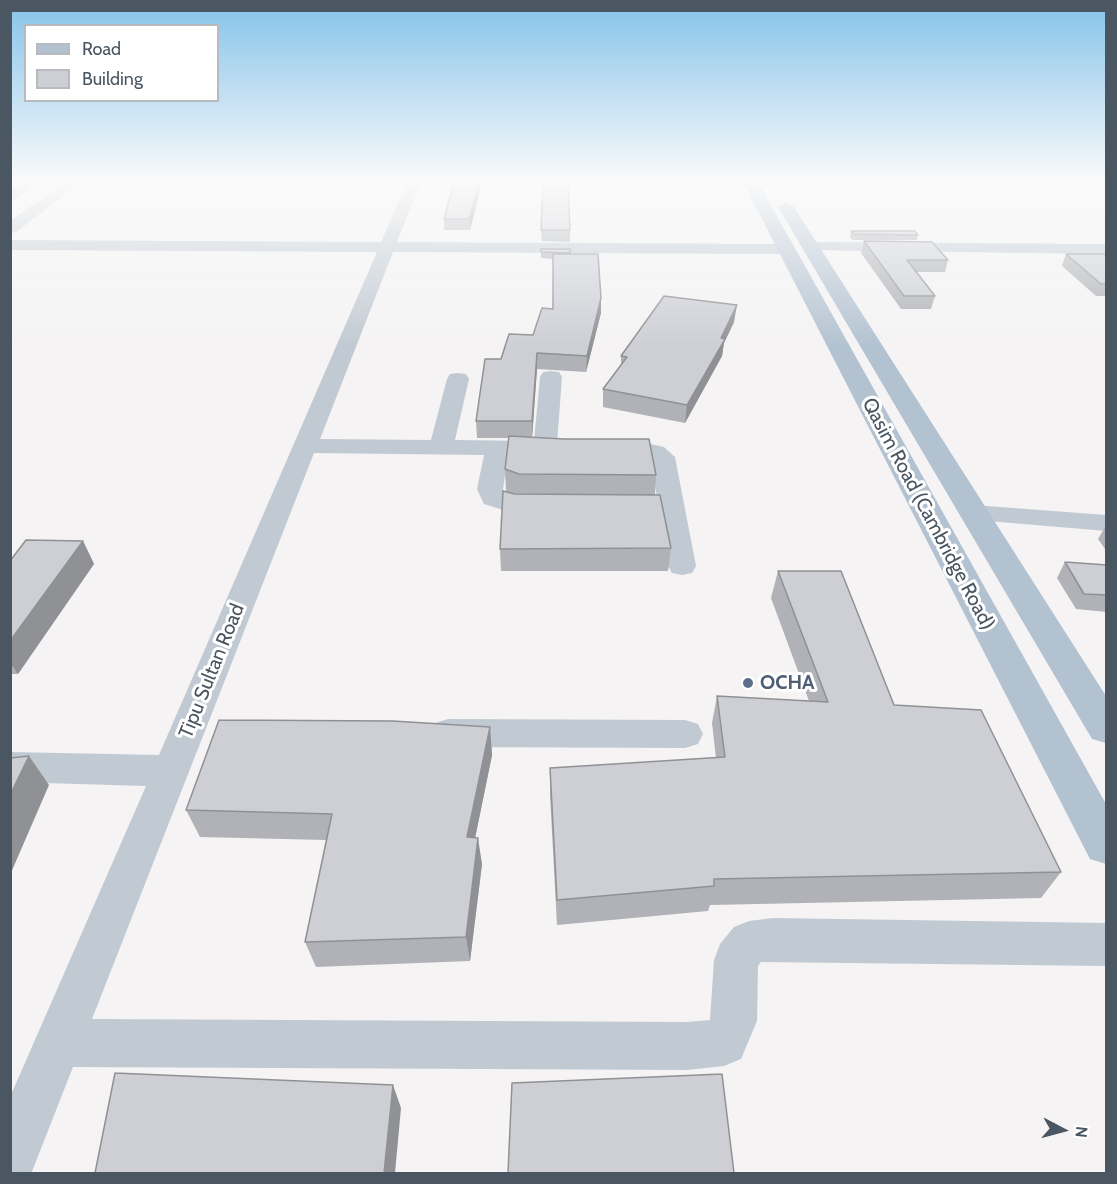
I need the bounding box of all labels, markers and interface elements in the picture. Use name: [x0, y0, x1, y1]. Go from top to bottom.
legend: [24, 24, 219, 102]
text: Road: [82, 38, 121, 60]
text: Building: [82, 68, 143, 90]
street label: Qasim Road (Cambridge Road): [856, 394, 1000, 634]
street label: Tipu Sultan Road: [174, 600, 250, 742]
place label: OCHA: [760, 671, 814, 695]
marker: OCHA: [741, 676, 755, 690]
north arrow: [1033, 1100, 1093, 1160]
text: N: [1071, 1125, 1091, 1139]

